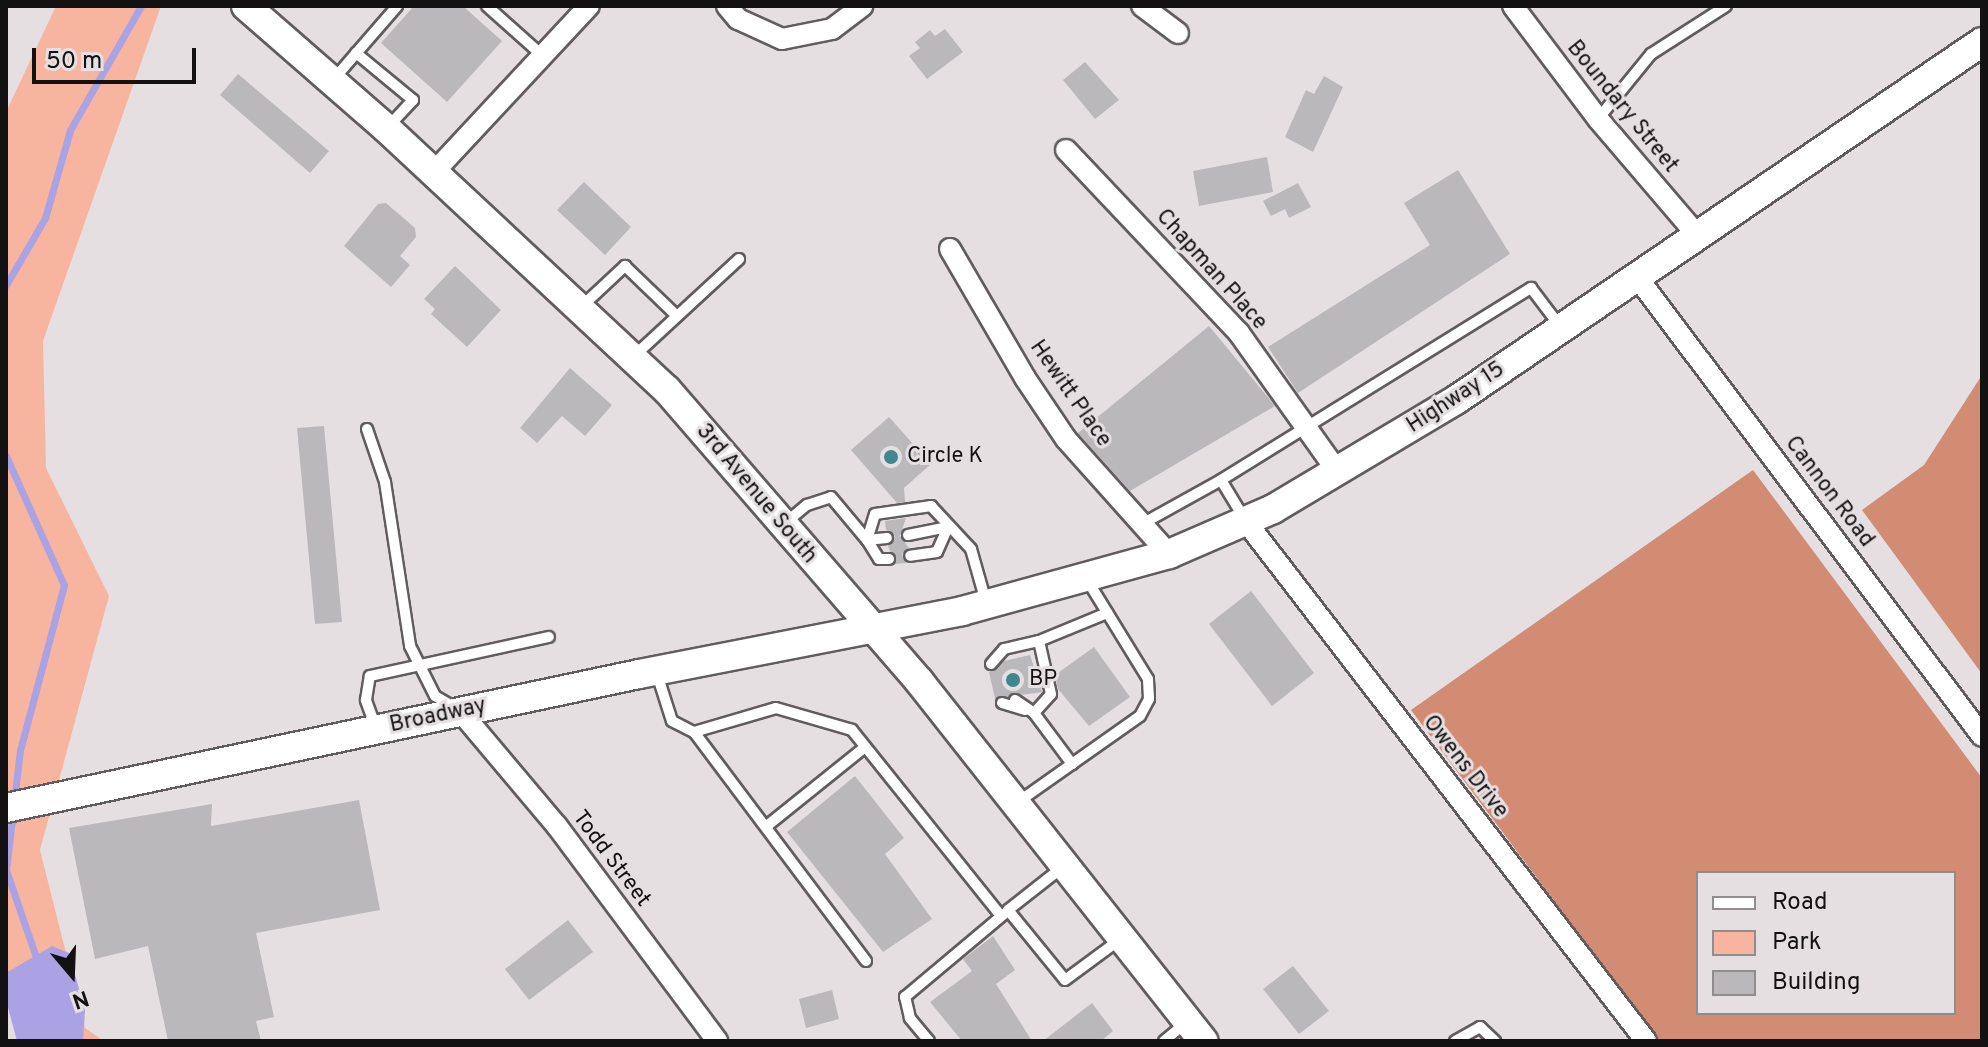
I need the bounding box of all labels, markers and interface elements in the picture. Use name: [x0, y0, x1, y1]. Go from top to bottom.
scale bar: [36, 32, 200, 82]
street label: Boundary Street: [1561, 36, 1683, 178]
text: 50 m: [46, 47, 102, 77]
street label: Chapman Place: [1150, 204, 1272, 336]
street label: Hewitt Place: [1024, 335, 1116, 453]
street label: Highway 15: [1402, 357, 1510, 439]
street label: 3rd Avenue South: [690, 418, 822, 570]
street label: Cannon Road: [1779, 431, 1879, 553]
place label: Circle K: [907, 444, 983, 470]
marker: Circle K: [882, 448, 900, 466]
place label: BP: [1029, 667, 1057, 693]
marker: BP: [1004, 671, 1022, 689]
street label: Broadway: [387, 693, 489, 739]
street label: Owens Drive: [1417, 710, 1513, 824]
street label: Todd Street: [566, 806, 656, 912]
legend: [1696, 871, 1956, 1015]
text: Road: [1772, 888, 1828, 918]
text: Park: [1772, 928, 1822, 958]
north arrow: [32, 935, 112, 1015]
text: Building: [1772, 968, 1861, 998]
text: N: [68, 983, 92, 1013]

